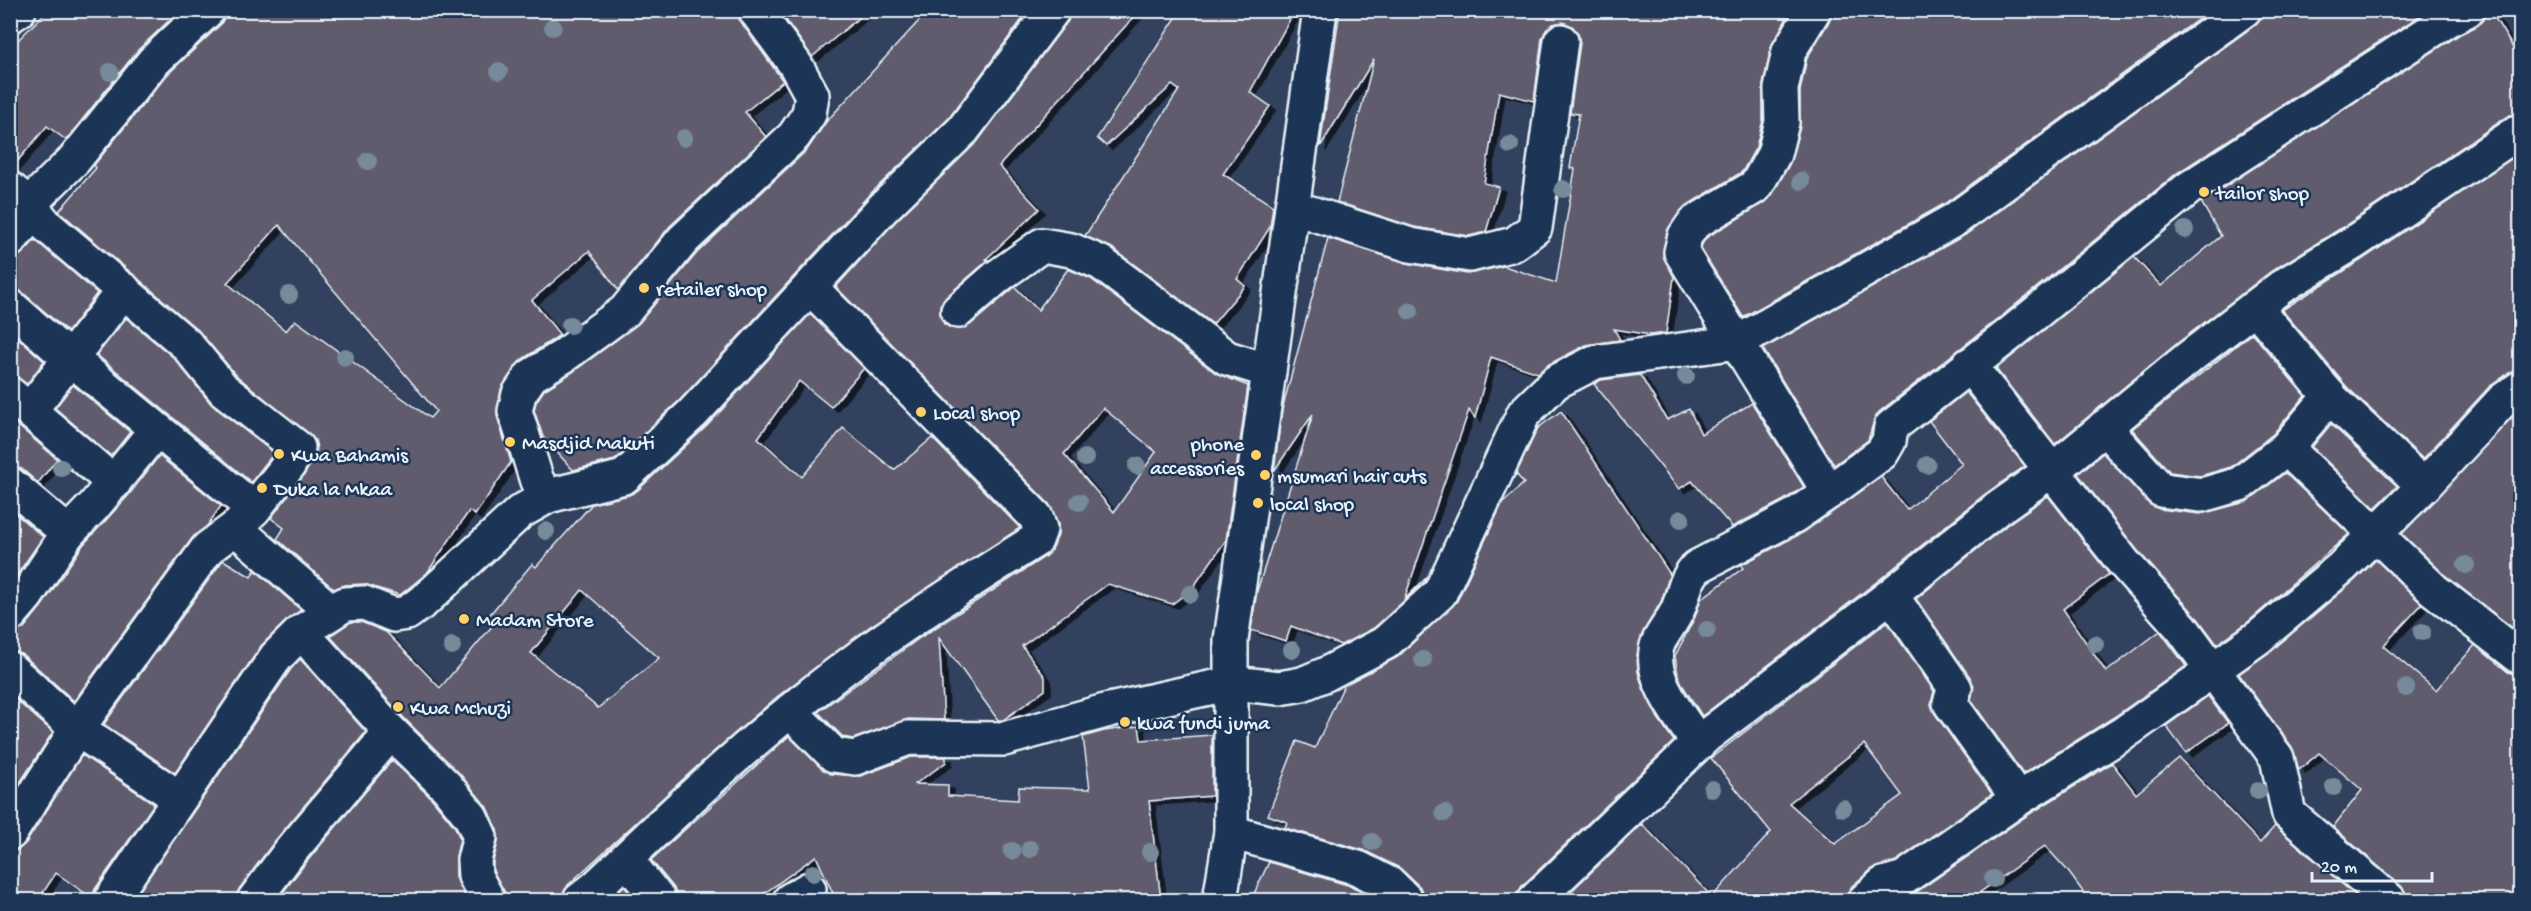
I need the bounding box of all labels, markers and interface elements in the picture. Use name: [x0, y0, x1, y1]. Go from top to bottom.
place label: tailor shop: [2214, 183, 2310, 208]
marker: tailor shop: [2197, 185, 2211, 199]
place label: retailer shop: [656, 279, 768, 304]
marker: retailer shop: [637, 281, 651, 295]
place label: Local shop: [933, 403, 1021, 428]
marker: Local shop: [914, 405, 928, 419]
place label: Masdjid Makuti: [522, 433, 655, 458]
place label: phone accessories: [1150, 434, 1245, 483]
marker: Masdjid Makuti: [503, 435, 517, 449]
place label: Kwa Bahamis: [291, 445, 409, 470]
marker: Kwa Bahamis: [272, 447, 286, 461]
marker: phone accessories: [1249, 448, 1263, 462]
place label: msumari hair cuts: [1277, 466, 1427, 491]
marker: msumari hair cuts: [1258, 468, 1272, 482]
place label: Duka la Mkaa: [272, 479, 393, 504]
marker: Duka la Mkaa: [255, 481, 269, 495]
place label: local shop: [1270, 494, 1355, 519]
marker: local shop: [1251, 496, 1265, 510]
place label: Madam Store: [476, 610, 595, 635]
marker: Madam Store: [457, 612, 471, 626]
place label: Kwa Mchuzi: [410, 698, 511, 723]
marker: Kwa Mchuzi: [391, 700, 405, 714]
place label: kwa fundi juma: [1137, 713, 1271, 738]
marker: kwa fundi juma: [1118, 715, 1132, 729]
scale bar: [2312, 845, 2432, 883]
text: 20 m: [2321, 858, 2357, 879]

